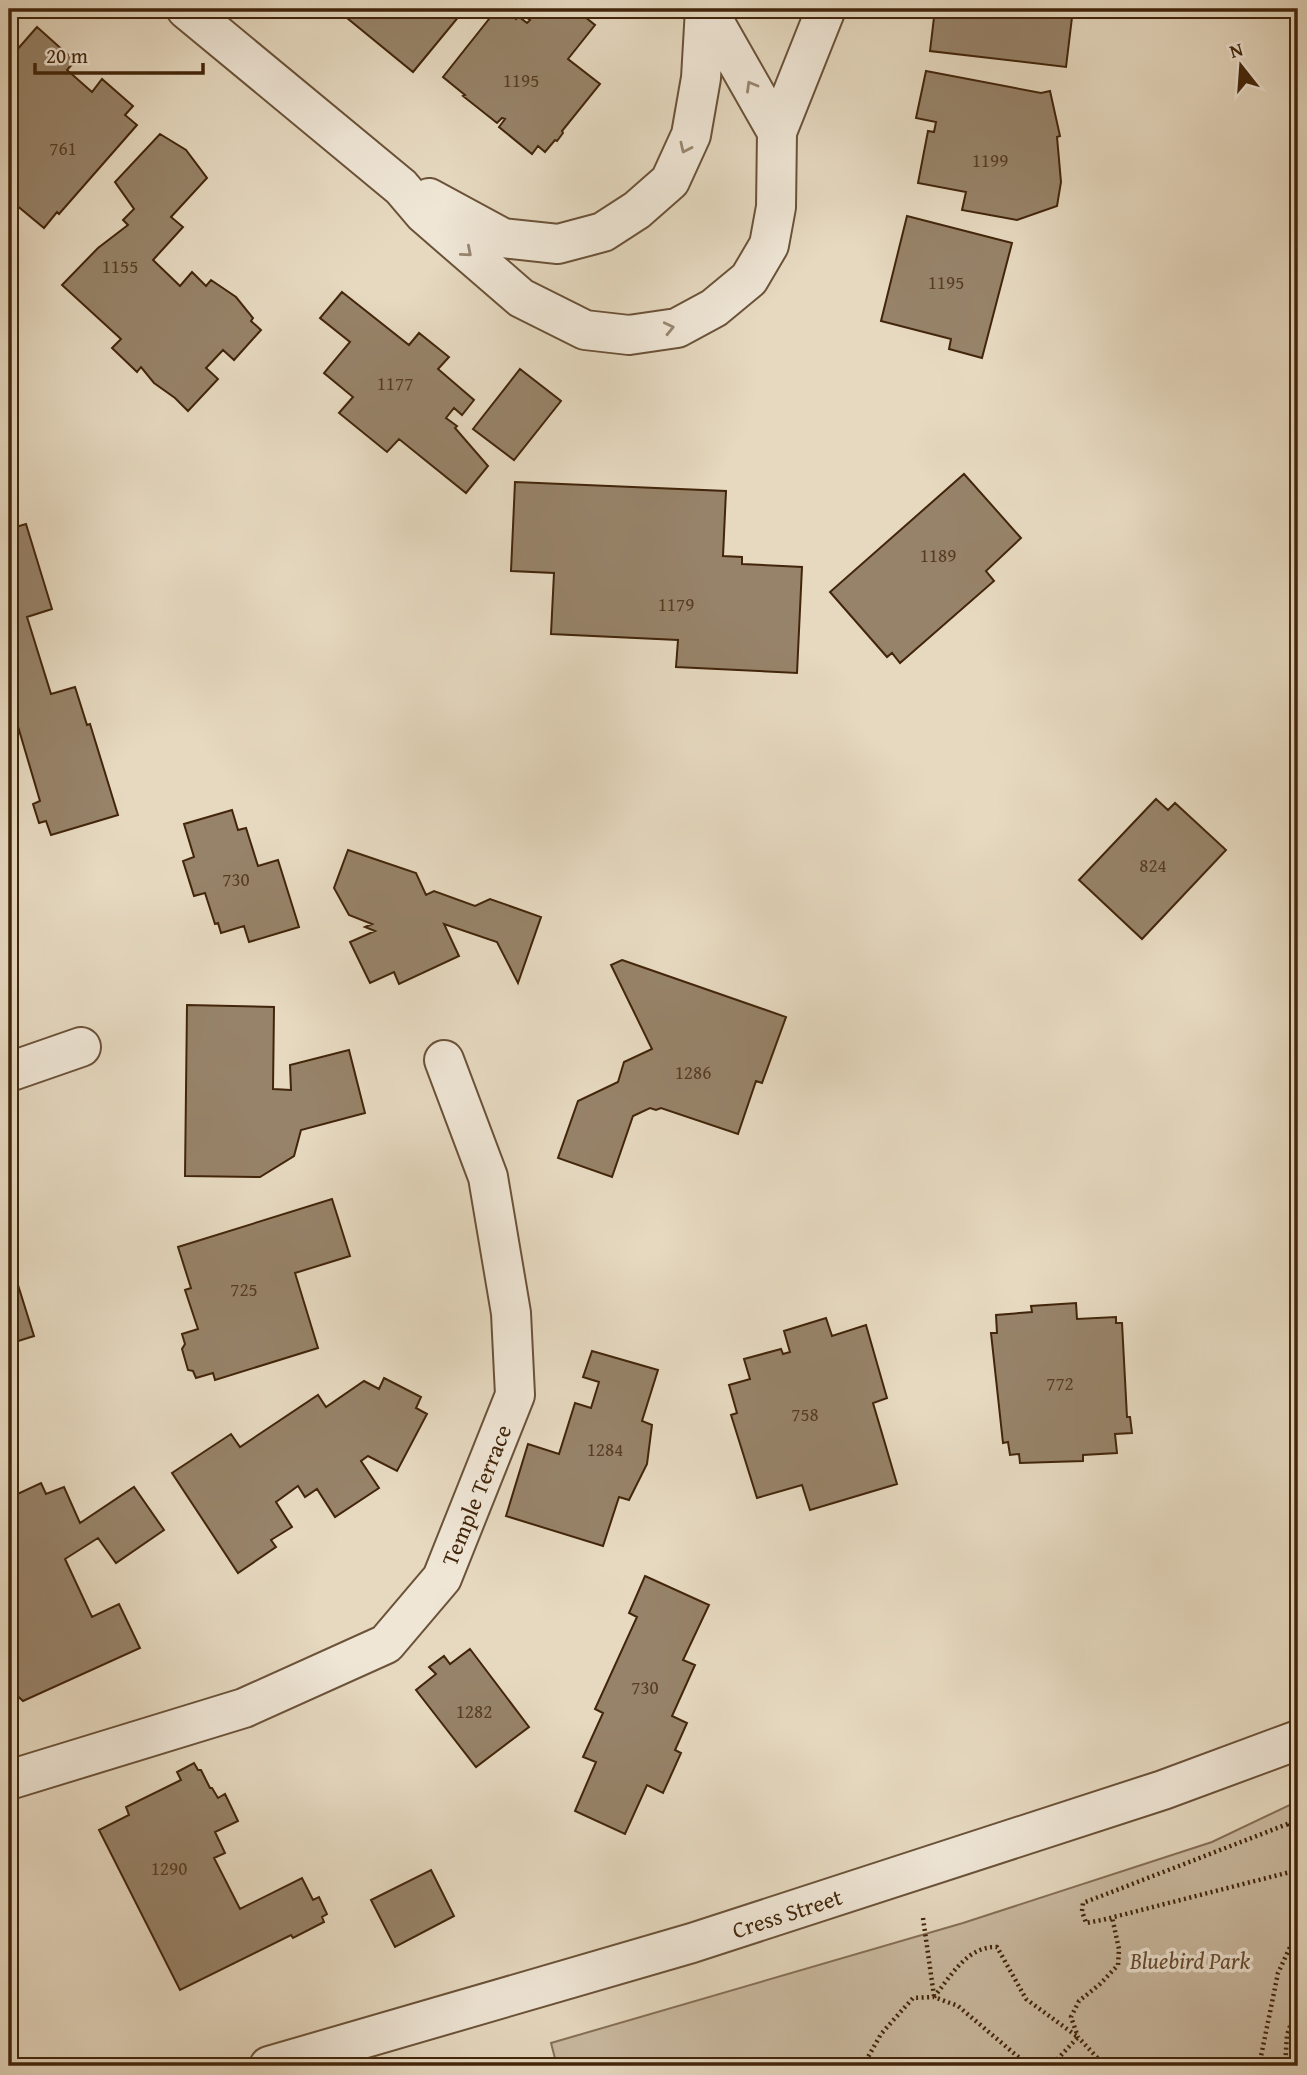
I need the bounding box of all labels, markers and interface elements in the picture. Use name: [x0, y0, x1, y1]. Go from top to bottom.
scale bar: [35, 32, 203, 76]
north arrow: [1206, 32, 1276, 102]
text: N: [1226, 34, 1246, 65]
text: 20 m: [46, 40, 88, 71]
house number: 1195: [503, 66, 539, 94]
one-way arrow: [747, 81, 760, 94]
house number: 761: [49, 134, 77, 162]
one-way arrow: [679, 141, 693, 153]
house number: 1199: [972, 146, 1008, 174]
one-way arrow: [459, 244, 472, 256]
house number: 1155: [102, 252, 138, 280]
house number: 1195: [928, 268, 964, 296]
one-way arrow: [663, 322, 675, 336]
house number: 1177: [377, 369, 413, 397]
house number: 1189: [920, 541, 956, 569]
house number: 1179: [658, 590, 694, 618]
house number: 824: [1139, 851, 1167, 879]
house number: 730: [222, 865, 250, 893]
house number: 1286: [675, 1058, 711, 1086]
house number: 725: [230, 1275, 258, 1303]
house number: 772: [1046, 1369, 1074, 1397]
house number: 758: [791, 1400, 819, 1428]
street label: Temple Terrace: [433, 1419, 519, 1571]
house number: 1284: [587, 1435, 623, 1463]
house number: 730: [631, 1673, 659, 1701]
house number: 1282: [456, 1697, 492, 1725]
house number: 1290: [151, 1854, 187, 1882]
street label: Cress Street: [728, 1880, 846, 1946]
park label: Bluebird Park: [1129, 1944, 1250, 1977]

